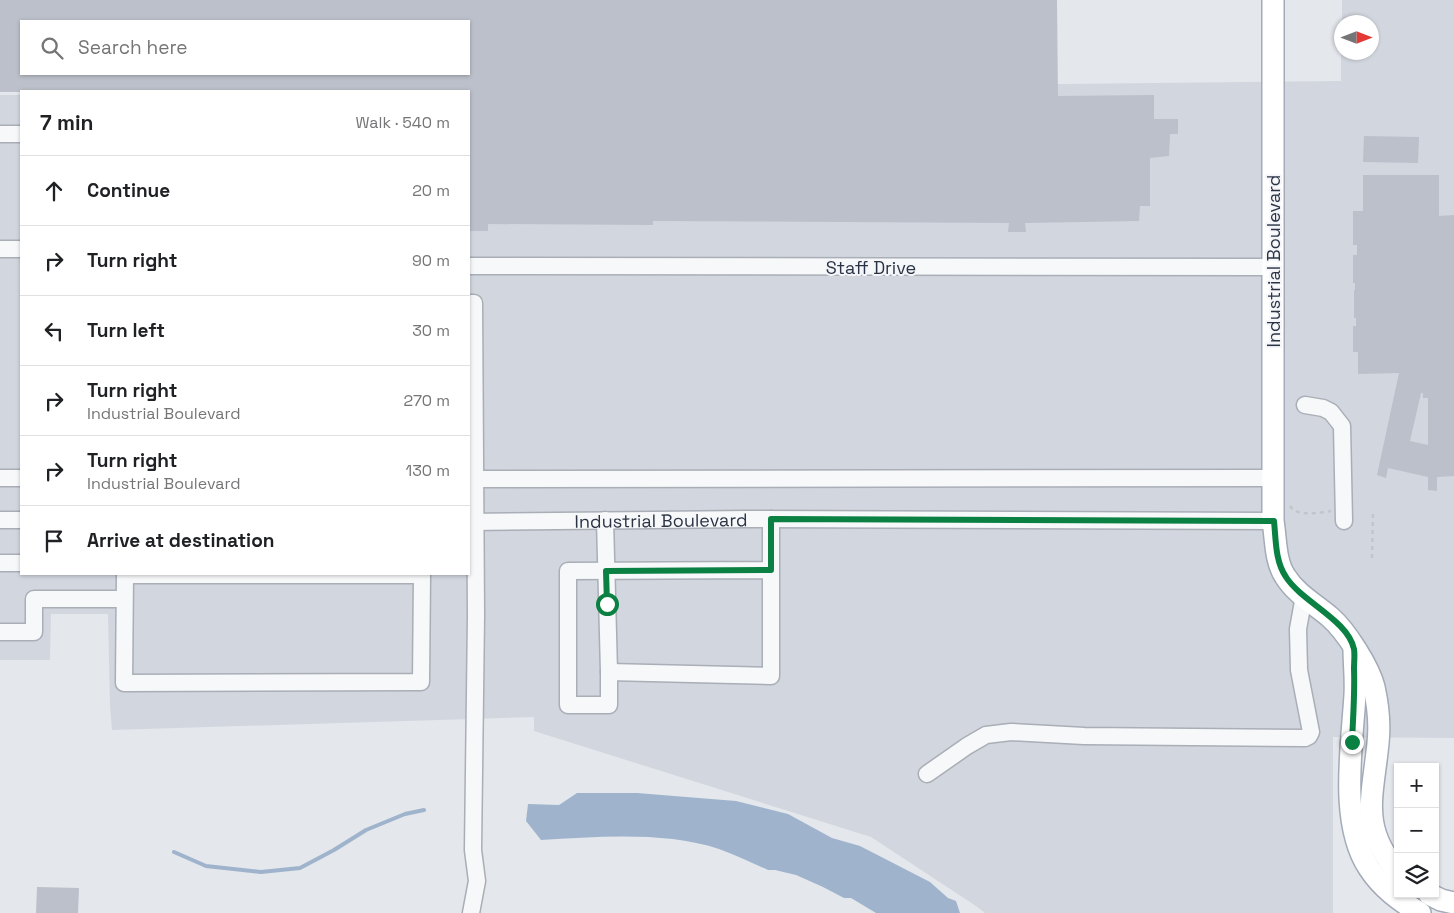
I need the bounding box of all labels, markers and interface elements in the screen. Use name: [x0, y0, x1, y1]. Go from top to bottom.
north arrow: [1334, 15, 1379, 60]
search box: [20, 20, 470, 75]
icon: search: [38, 34, 66, 62]
text: Search here: [78, 35, 188, 60]
text: 7 min: [40, 109, 93, 136]
text: Walk · 540 m: [356, 112, 450, 133]
street label: Industrial Boulevard: [1262, 175, 1285, 347]
icon: ahead: [40, 177, 68, 205]
text: Continue: [87, 178, 170, 203]
text: 20 m: [412, 180, 450, 201]
icon: right: [40, 247, 68, 275]
text: Turn right: [87, 248, 177, 273]
text: 90 m: [412, 250, 450, 271]
street label: Staff Drive: [826, 256, 916, 279]
icon: left: [40, 317, 68, 345]
text: Turn left: [87, 318, 165, 343]
text: 30 m: [412, 320, 450, 341]
text: Turn right: [87, 378, 177, 403]
icon: right: [40, 387, 68, 415]
text: 270 m: [403, 390, 450, 411]
text: Industrial Boulevard: [87, 403, 241, 424]
text: Turn right: [87, 448, 177, 473]
icon: right: [40, 457, 68, 485]
text: 130 m: [406, 460, 450, 481]
text: Industrial Boulevard: [87, 473, 241, 494]
street label: Industrial Boulevard: [574, 508, 748, 532]
icon: arrive: [40, 527, 68, 555]
text: Arrive at destination: [87, 528, 275, 553]
route start: [596, 593, 619, 616]
route end: [1341, 731, 1364, 754]
map controls: [1394, 763, 1439, 898]
button: +: [1394, 763, 1439, 808]
button: −: [1394, 808, 1439, 853]
button: layers: [1394, 853, 1439, 898]

